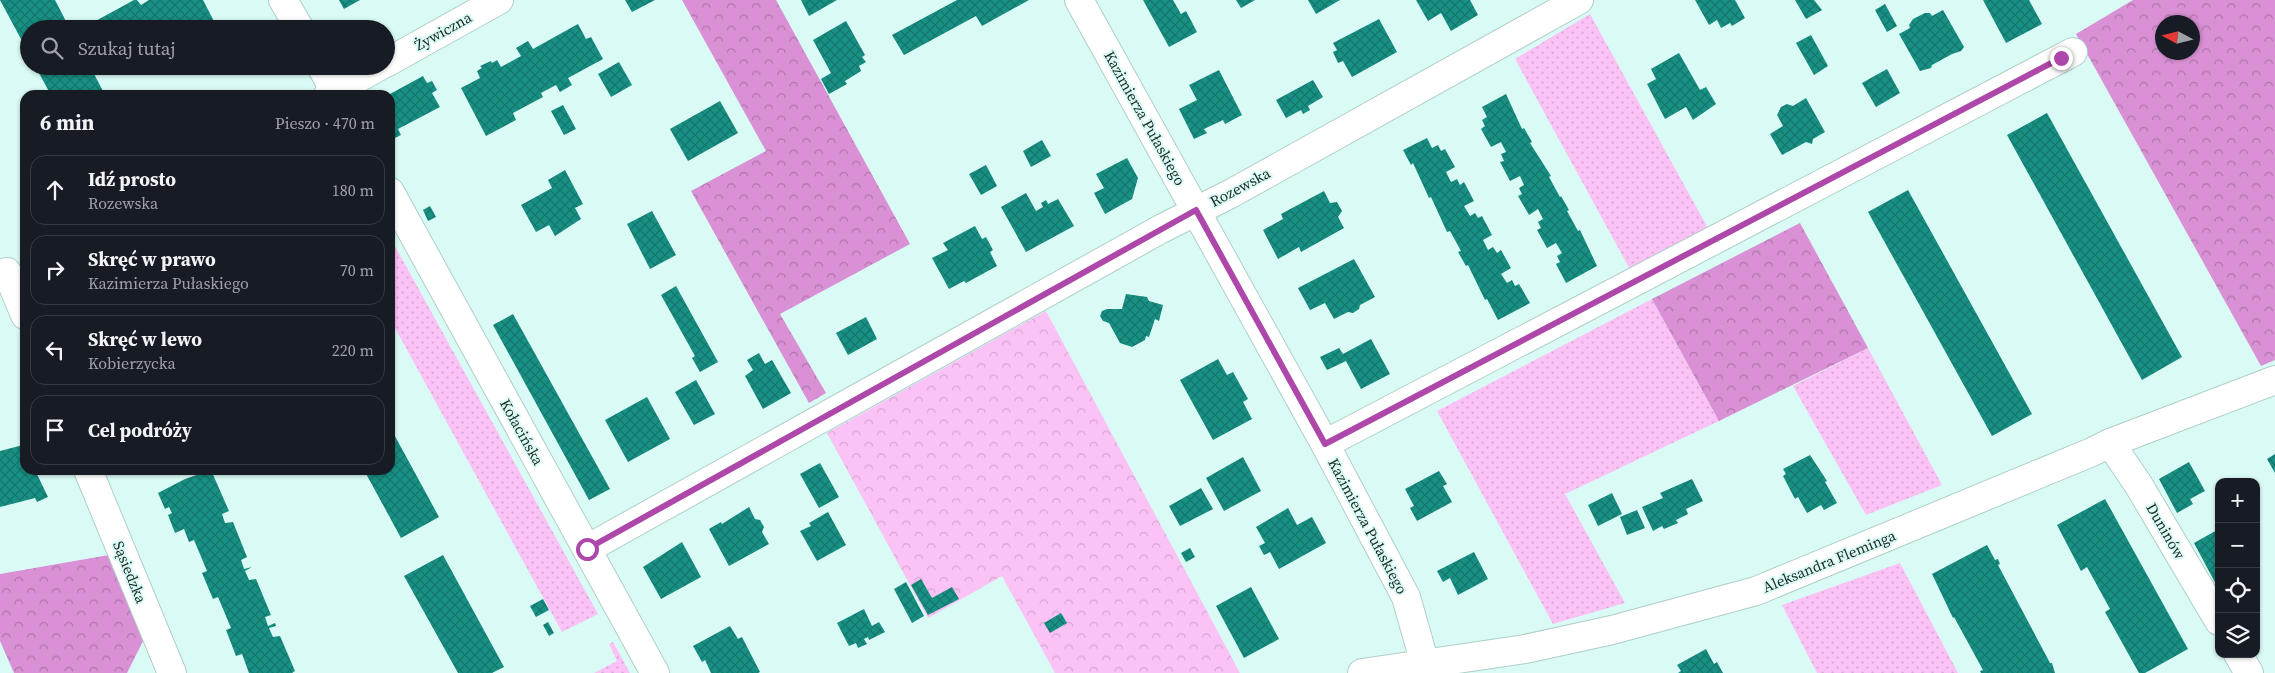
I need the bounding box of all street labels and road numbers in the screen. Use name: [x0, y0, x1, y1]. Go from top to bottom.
street label: Żywiczna: [411, 7, 476, 55]
street label: Kazimierza Pułaskiego: [1099, 47, 1191, 189]
street label: Rozewska: [1206, 162, 1274, 212]
street label: Kołacińska: [495, 395, 549, 469]
street label: Kazimierza Pułaskiego: [1323, 454, 1413, 598]
street label: Duninów: [2141, 499, 2191, 563]
street label: Aleksandra Fleminga: [1759, 525, 1899, 597]
street label: Sąsiedzka: [108, 538, 152, 606]

